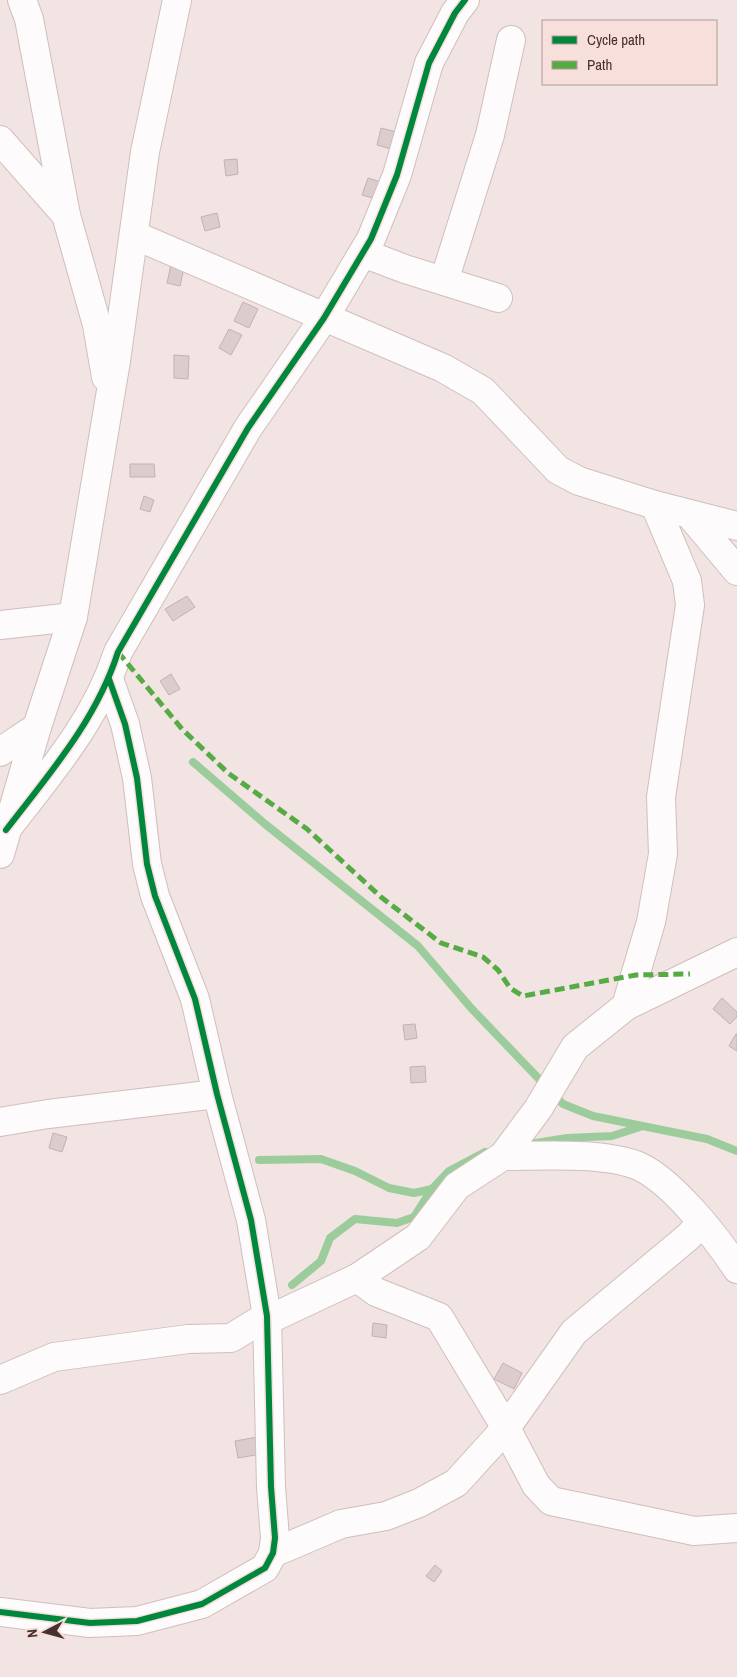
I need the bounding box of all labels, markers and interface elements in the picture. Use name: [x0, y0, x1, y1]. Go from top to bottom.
legend: [542, 20, 717, 85]
text: Cycle path: [587, 29, 645, 50]
text: Path: [587, 54, 612, 75]
north arrow: [20, 1607, 70, 1657]
text: N: [23, 1628, 41, 1638]

